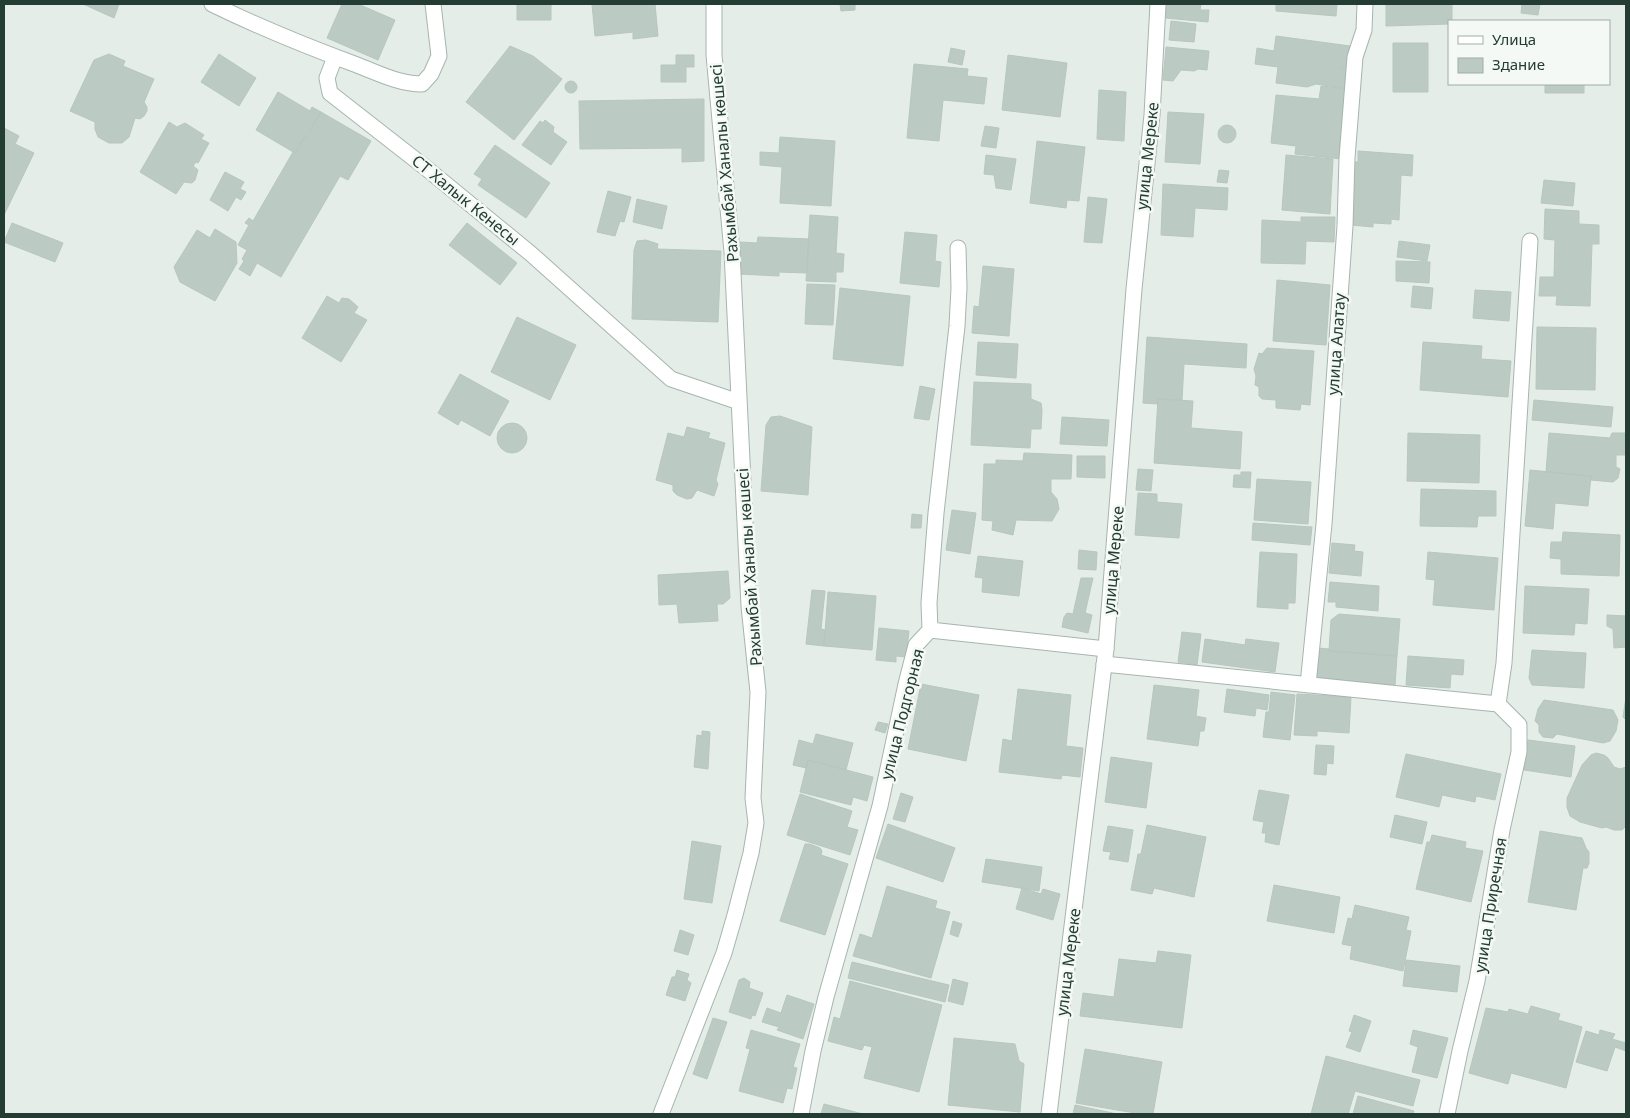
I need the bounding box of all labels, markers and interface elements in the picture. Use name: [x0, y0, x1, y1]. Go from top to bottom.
legend: [1448, 20, 1610, 85]
text: Улица: [1492, 29, 1536, 49]
text: Здание: [1492, 54, 1545, 74]
street label: Рахымбай Ханалы көшесі: [704, 63, 744, 263]
street label: улица Мереке: [1130, 101, 1164, 211]
street label: СТ Халык Кенесы: [407, 150, 525, 250]
street label: улица Алатау: [1321, 291, 1351, 396]
street label: Рахымбай Ханалы көшесі: [731, 467, 767, 667]
street label: улица Мереке: [1097, 505, 1129, 615]
street label: улица Подгорная: [875, 646, 929, 782]
street label: улица Приречная: [1468, 836, 1512, 974]
street label: улица Мереке: [1050, 907, 1086, 1017]

